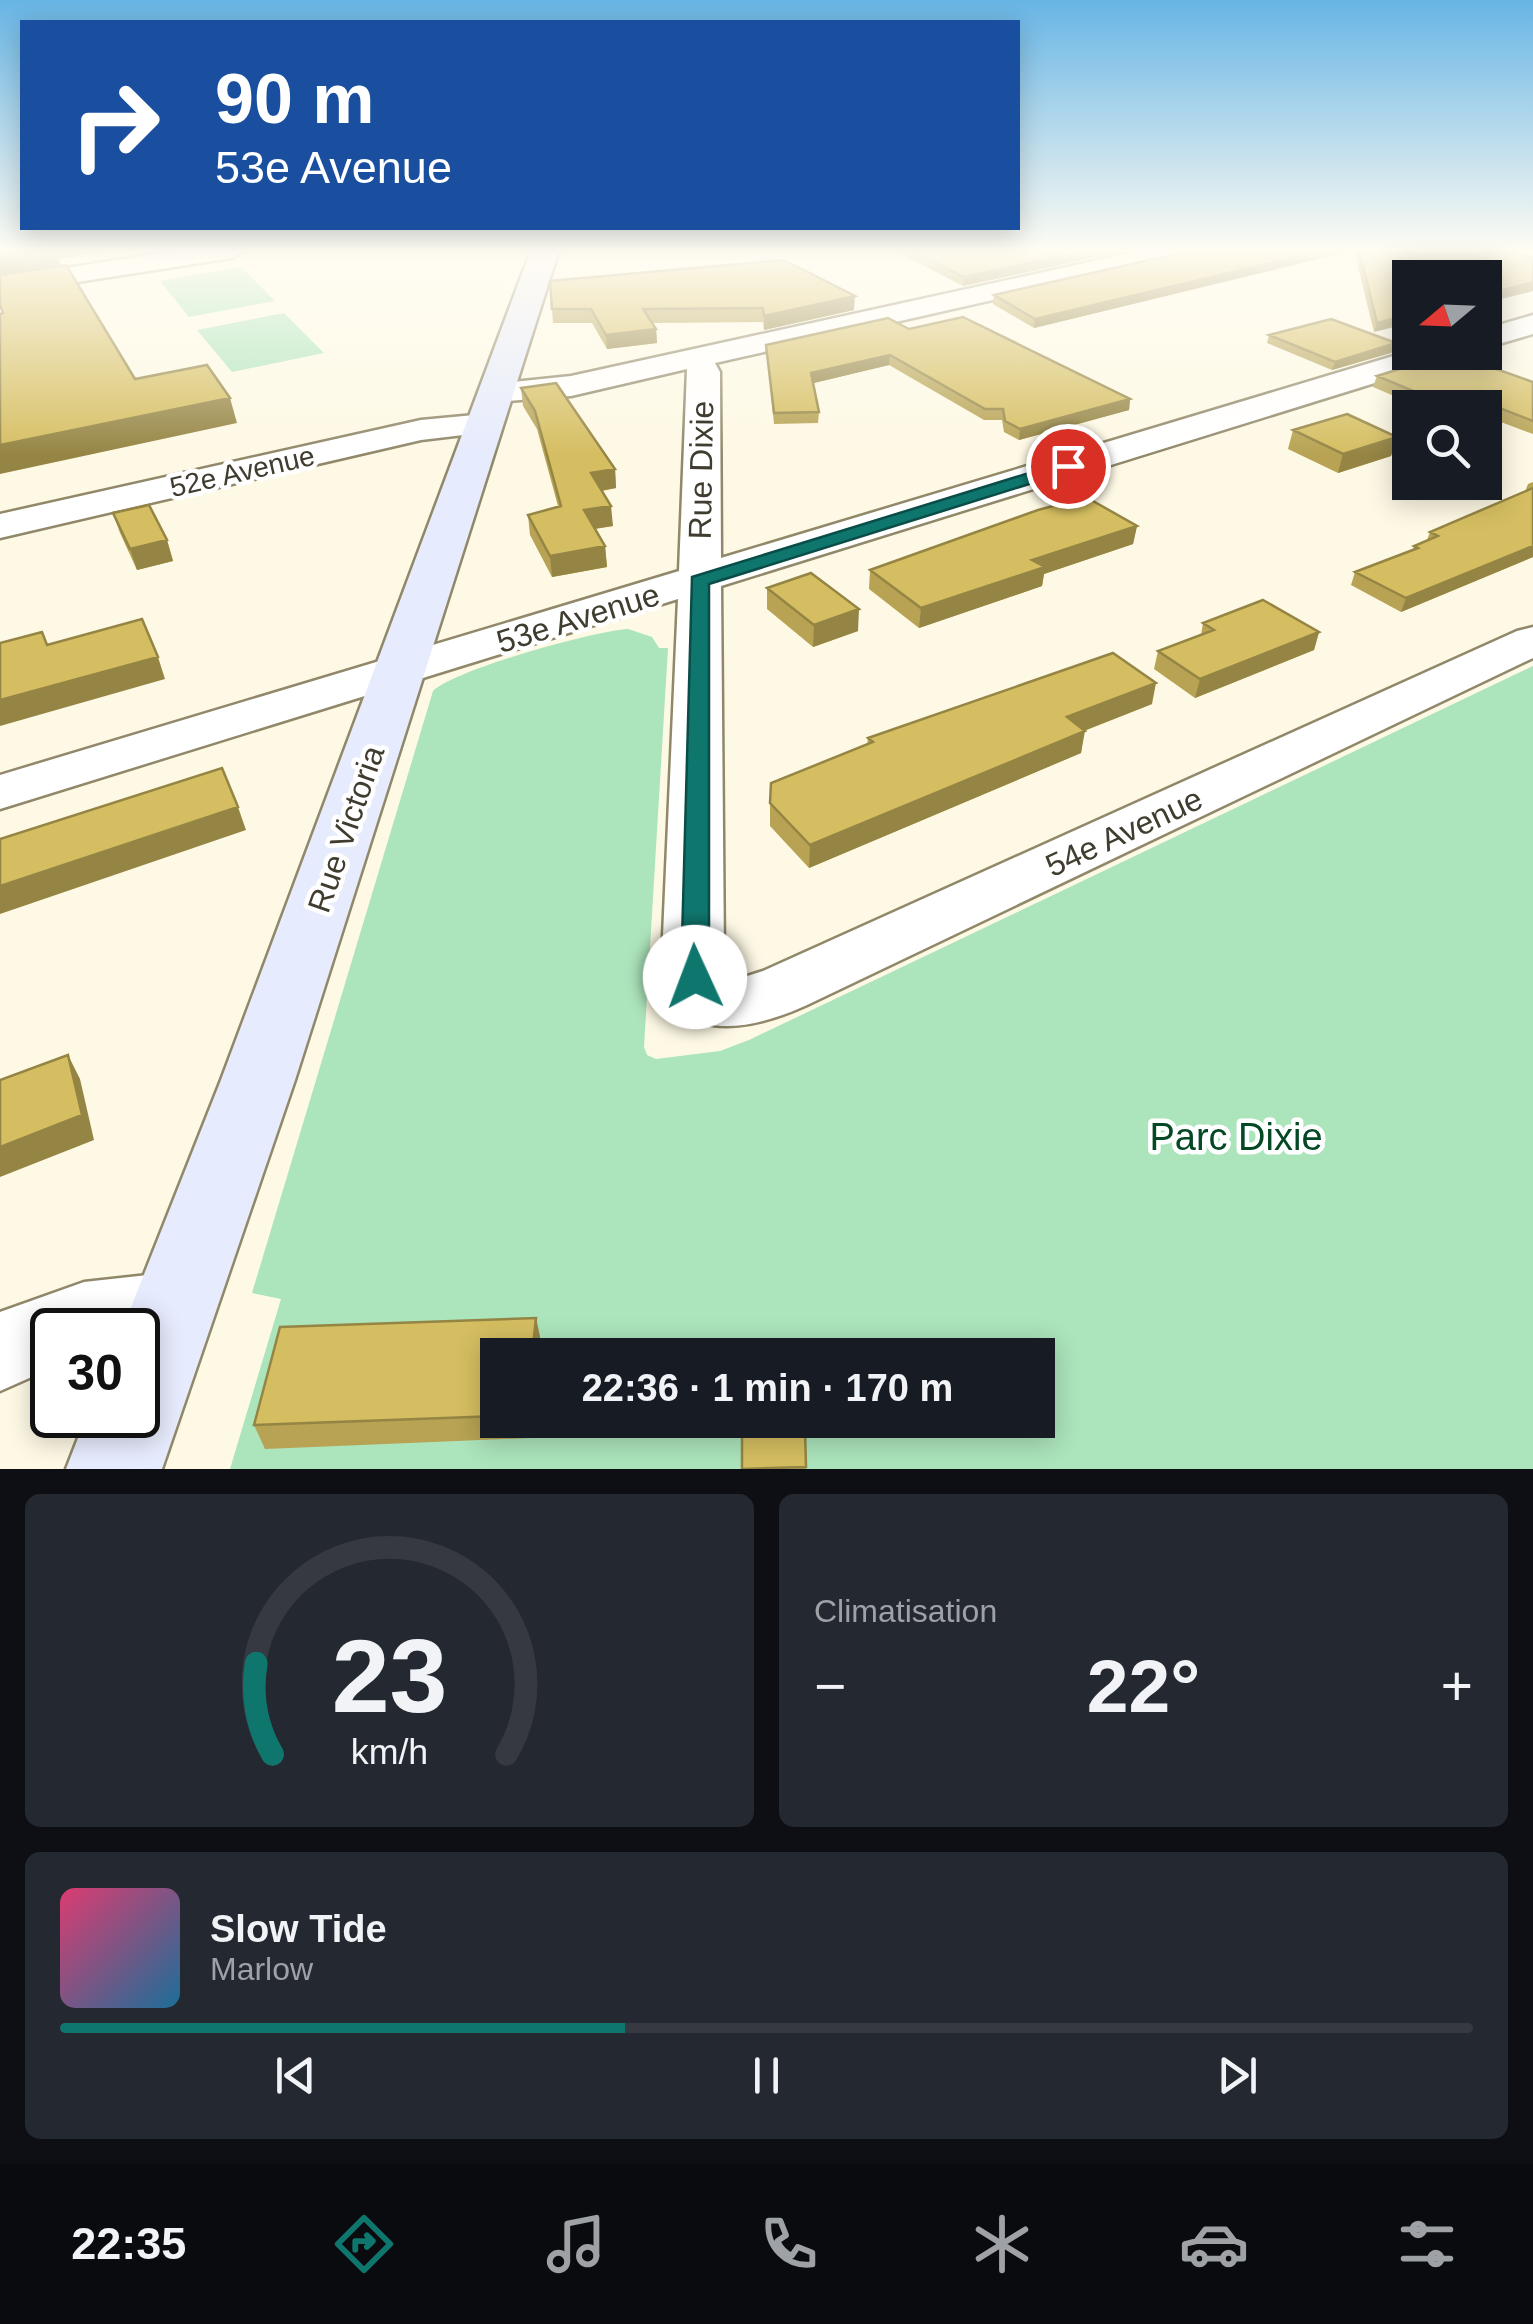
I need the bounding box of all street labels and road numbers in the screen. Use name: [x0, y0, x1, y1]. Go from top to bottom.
street label: Rue Dixie: [682, 400, 720, 540]
street label: 52e Avenue: [167, 440, 317, 503]
street label: 53e Avenue: [492, 576, 664, 660]
street label: Rue Victoria: [301, 741, 391, 917]
street label: 54e Avenue: [1040, 780, 1208, 884]

